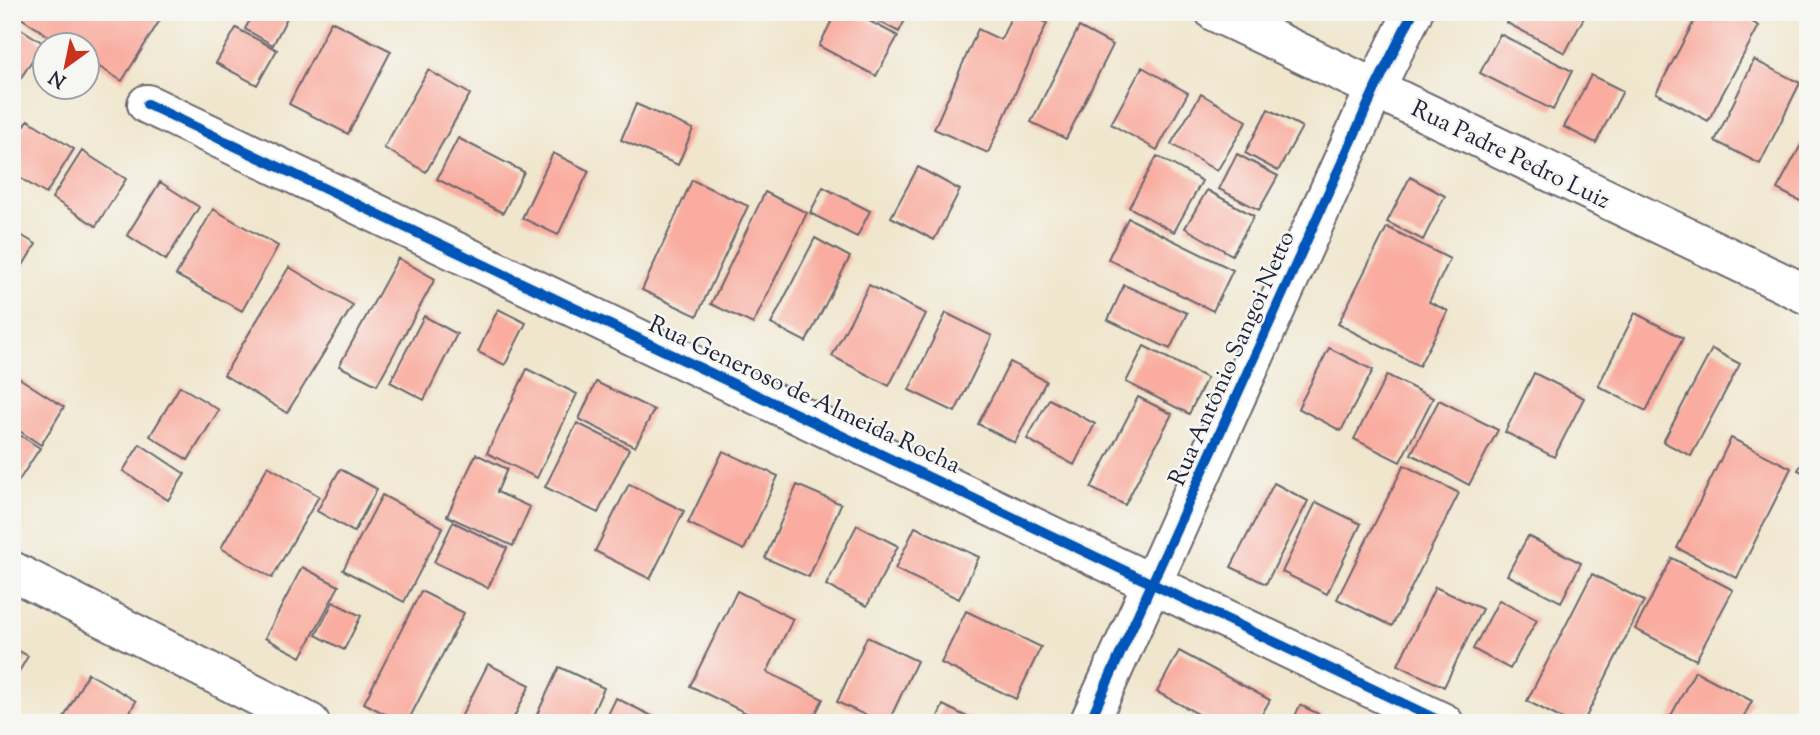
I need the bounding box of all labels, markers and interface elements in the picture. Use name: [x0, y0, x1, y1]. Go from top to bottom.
north arrow: [32, 32, 102, 102]
text: N: [44, 63, 72, 94]
street label: Rua Padre Pedro Luiz: [1405, 93, 1615, 219]
street label: Rua Antônio Sangoi Netto: [1161, 226, 1304, 492]
street label: Rua Generoso de Almeida Rocha: [643, 308, 966, 483]

